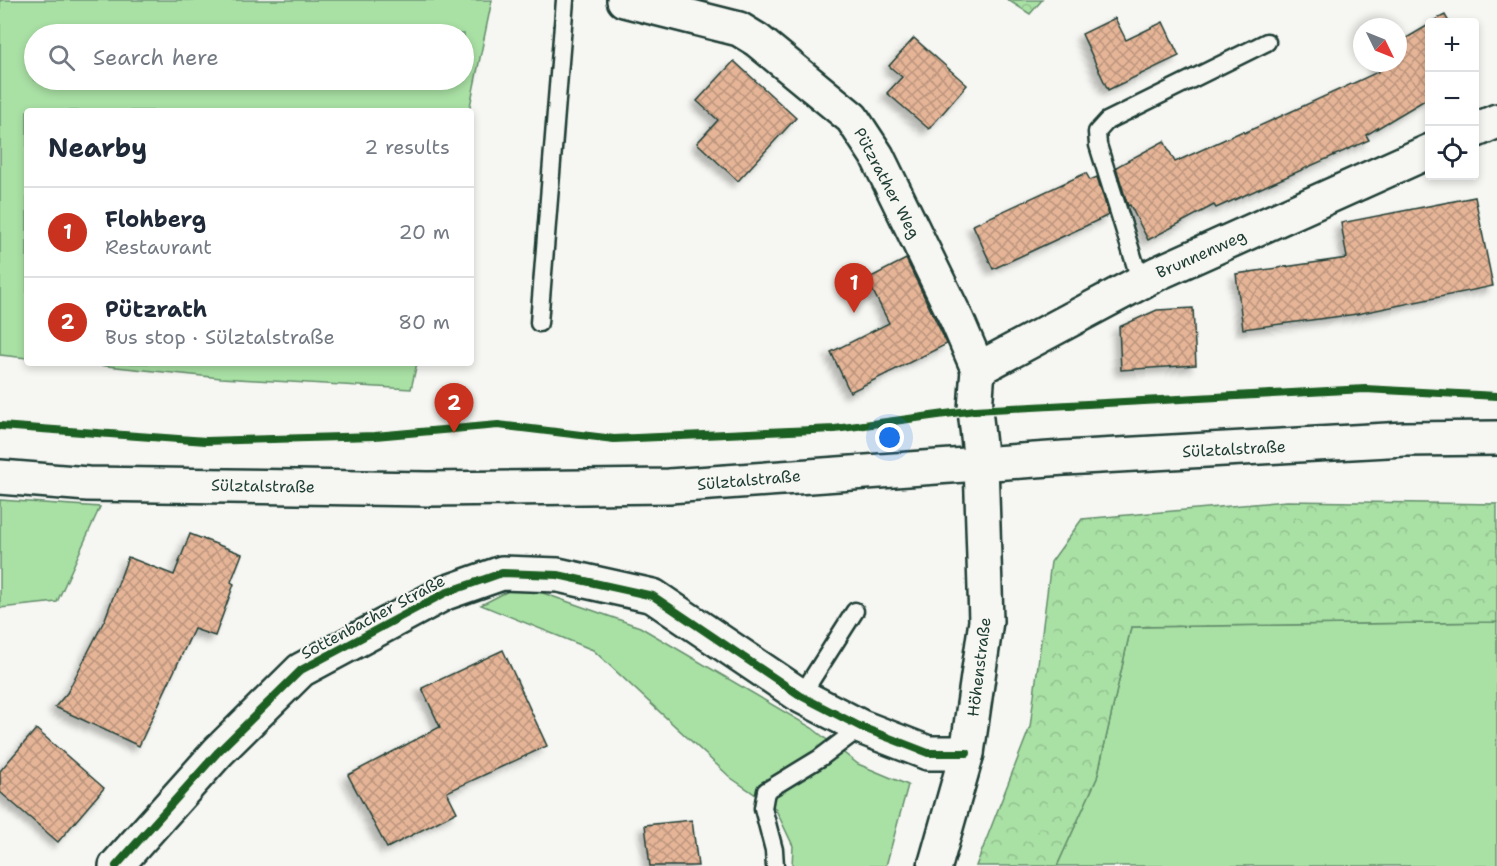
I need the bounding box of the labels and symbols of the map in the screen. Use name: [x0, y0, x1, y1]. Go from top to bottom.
north arrow: [1353, 18, 1407, 72]
street label: Pützrather Weg: [849, 124, 925, 242]
street label: Brunnenweg: [1153, 225, 1249, 283]
pin: 1: [834, 264, 874, 313]
pin: 2: [434, 384, 474, 433]
your location: [875, 423, 904, 452]
street label: Sülztalstraße: [1182, 436, 1286, 462]
street label: Sülztalstraße: [696, 465, 802, 495]
street label: Sülztalstraße: [211, 475, 315, 497]
street label: Sottenbacher Straße: [297, 570, 449, 664]
street label: Höhenstraße: [962, 616, 996, 718]

